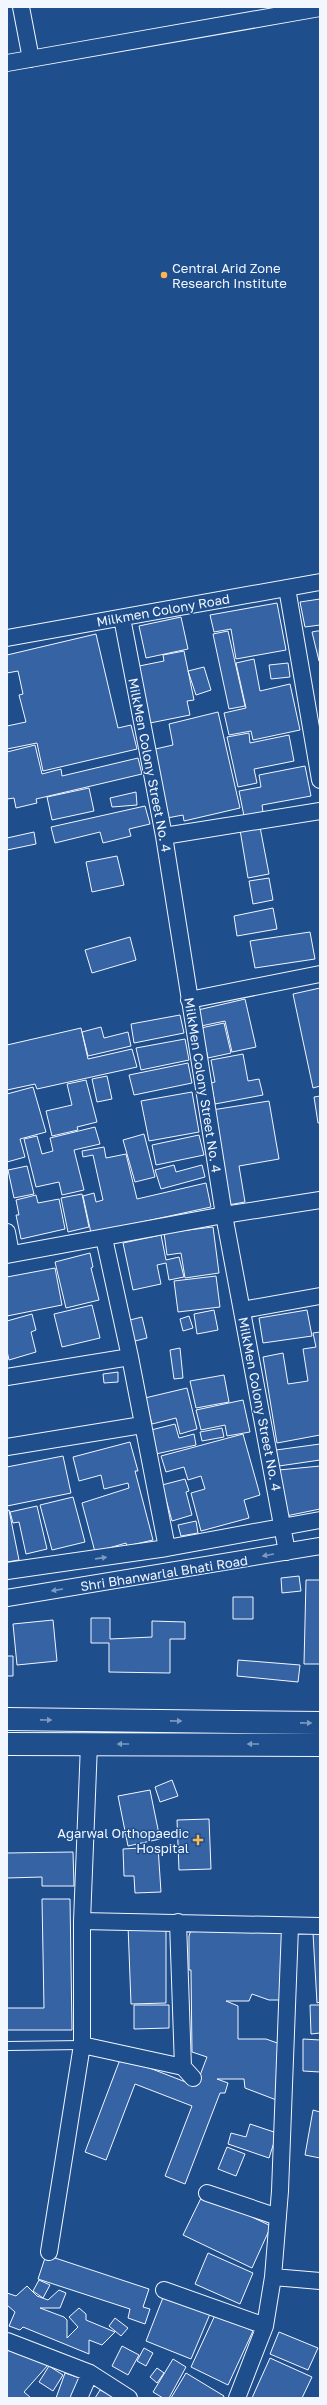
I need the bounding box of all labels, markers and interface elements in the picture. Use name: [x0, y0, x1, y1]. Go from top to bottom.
place label: Central Arid Zone Research Institute: [172, 260, 287, 291]
marker: Central Arid Zone Research Institute: [159, 270, 169, 280]
street label: Milkmen Colony Road: [95, 590, 231, 630]
street label: MilkMen Colony Street No. 4: [125, 677, 175, 854]
street label: MilkMen Colony Street No. 4: [181, 996, 225, 1174]
street label: MilkMen Colony Street No. 4: [235, 1316, 285, 1493]
street label: Shri Bhanwarlal Bhati Road: [79, 1552, 249, 1594]
one-way arrow: [262, 1552, 274, 1558]
one-way arrow: [95, 1555, 107, 1561]
one-way arrow: [51, 1587, 63, 1593]
one-way arrow: [40, 1717, 53, 1723]
one-way arrow: [170, 1718, 183, 1724]
one-way arrow: [300, 1719, 312, 1726]
one-way arrow: [116, 1741, 129, 1747]
one-way arrow: [246, 1741, 259, 1747]
place label: Agarwal Orthopaedic Hospital: [57, 1825, 189, 1856]
marker: Agarwal Orthopaedic Hospital: [192, 1834, 204, 1846]

